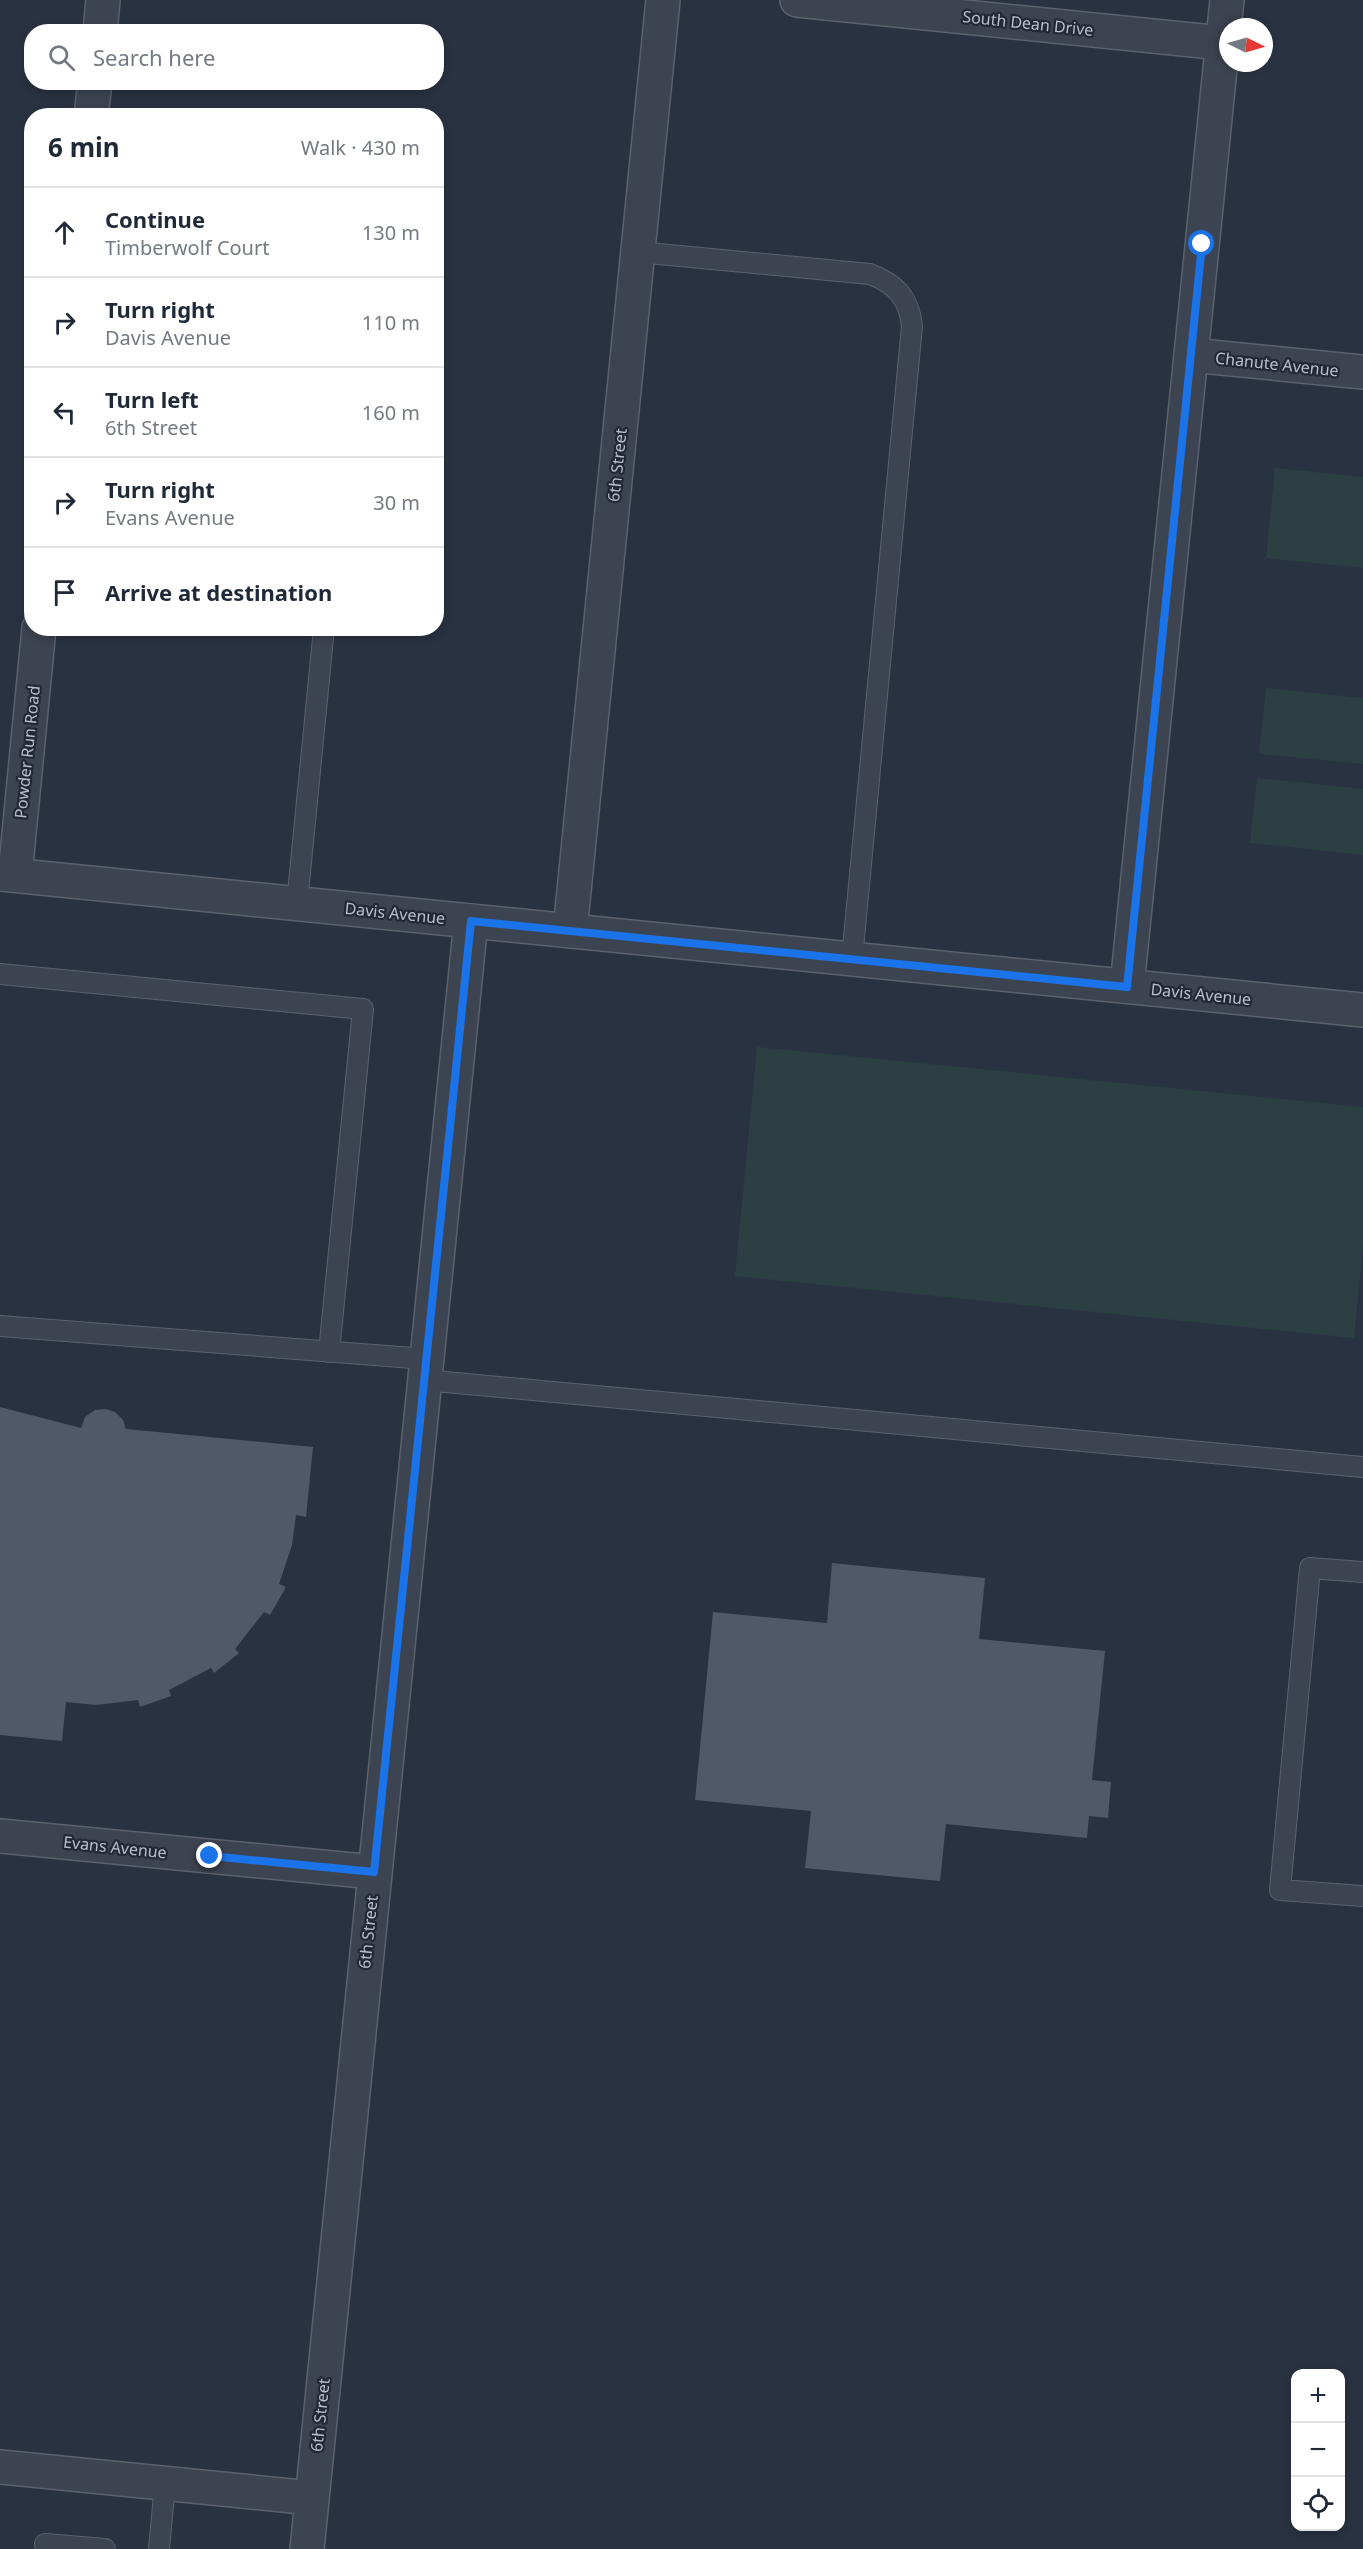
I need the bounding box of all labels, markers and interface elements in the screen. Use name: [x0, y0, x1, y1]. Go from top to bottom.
street label: South Dean Drive: [961, 5, 1095, 41]
north arrow: [1219, 18, 1273, 72]
search box: [24, 24, 444, 90]
icon: search: [45, 41, 78, 74]
text: Search here: [93, 42, 215, 72]
text: 6 min: [48, 129, 120, 165]
text: Walk · 430 m: [301, 134, 420, 161]
text: Continue: [105, 204, 205, 234]
icon: ahead: [48, 216, 81, 249]
text: 130 m: [362, 219, 420, 246]
route start: [1188, 230, 1214, 256]
text: Timberwolf Court: [105, 234, 269, 261]
text: Turn right: [105, 294, 215, 324]
icon: right: [48, 306, 81, 339]
text: 110 m: [362, 309, 420, 336]
text: Davis Avenue: [105, 324, 231, 351]
street label: Chanute Avenue: [1214, 347, 1340, 381]
text: Turn left: [105, 384, 199, 414]
icon: left: [48, 396, 81, 429]
text: 160 m: [362, 399, 420, 426]
text: 6th Street: [105, 414, 197, 441]
street label: 6th Street: [602, 427, 632, 503]
text: Turn right: [105, 474, 215, 504]
icon: right: [48, 486, 81, 519]
text: 30 m: [373, 489, 420, 516]
text: Evans Avenue: [105, 504, 235, 531]
icon: arrive: [48, 576, 81, 609]
text: Arrive at destination: [105, 577, 332, 607]
street label: Powder Run Road: [9, 684, 45, 820]
street label: Davis Avenue: [344, 897, 446, 929]
street label: Davis Avenue: [1150, 978, 1252, 1010]
street label: Evans Avenue: [62, 1831, 168, 1863]
route end: [196, 1842, 222, 1868]
street label: 6th Street: [353, 1894, 383, 1970]
map controls: [1291, 2369, 1345, 2531]
button: +: [1291, 2369, 1345, 2423]
street label: 6th Street: [305, 2377, 335, 2453]
button: −: [1291, 2423, 1345, 2477]
button: locate: [1291, 2477, 1345, 2531]

